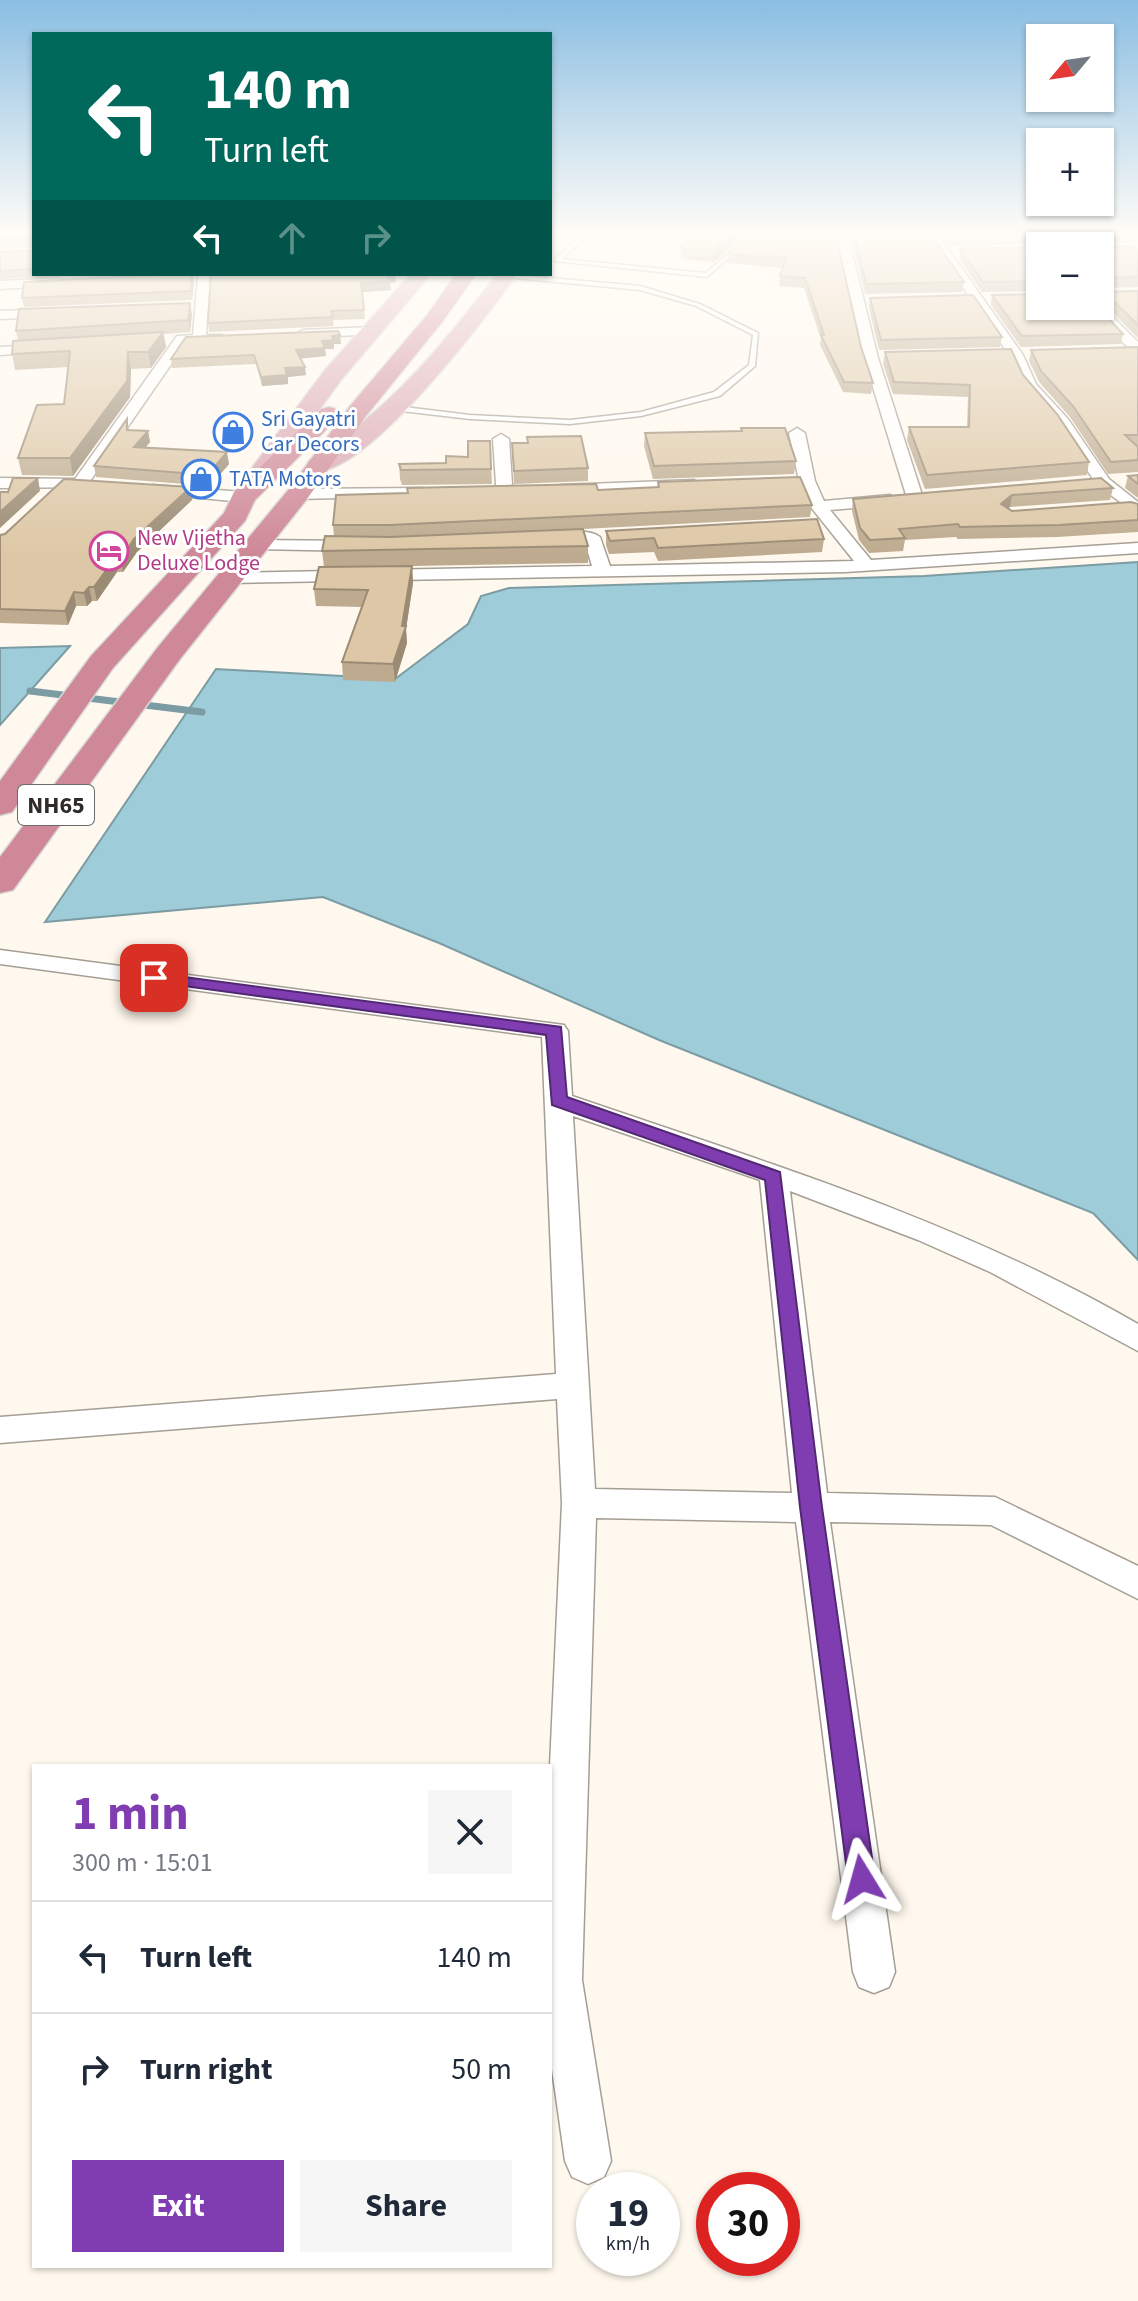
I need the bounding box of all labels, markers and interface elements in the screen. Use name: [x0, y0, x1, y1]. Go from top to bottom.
north arrow: [1026, 24, 1114, 112]
map controls: [1026, 24, 1114, 320]
text: 140 m: [204, 51, 352, 130]
icon: left: [72, 64, 176, 168]
text: Turn left: [204, 125, 329, 176]
button: +: [1026, 128, 1114, 216]
icon: left: [186, 216, 230, 260]
icon: ahead: [270, 216, 314, 260]
icon: right: [354, 216, 398, 260]
button: −: [1026, 232, 1114, 320]
place label: Sri Gayatri Car Decors: [261, 403, 359, 460]
shop icon: Sri Gayatri Car Decors: [212, 411, 254, 453]
shop icon: TATA Motors: [180, 458, 222, 500]
place label: TATA Motors: [229, 463, 341, 495]
place label: New Vijetha Deluxe Lodge: [137, 522, 260, 579]
hotel icon: New Vijetha Deluxe Lodge: [88, 530, 130, 572]
road number: NH65: [18, 785, 94, 825]
pin: [120, 944, 188, 1012]
icon: arrive: [132, 956, 176, 1000]
text: 1 min: [72, 1780, 189, 1848]
button: close: [428, 1790, 512, 1874]
position arrow: [820, 1837, 904, 1921]
text: 300 m · 15:01: [72, 1844, 213, 1881]
icon: left: [72, 1935, 116, 1979]
text: Turn left: [140, 1936, 252, 1979]
text: 140 m: [436, 1936, 512, 1979]
icon: right: [72, 2047, 116, 2091]
text: Turn right: [140, 2048, 272, 2091]
text: 50 m: [451, 2048, 512, 2091]
button: Exit: [72, 2160, 284, 2252]
button: Share: [300, 2160, 512, 2252]
speed limit sign: 30: [696, 2172, 800, 2276]
text: 19: [607, 2185, 649, 2242]
text: km/h: [606, 2230, 650, 2258]

